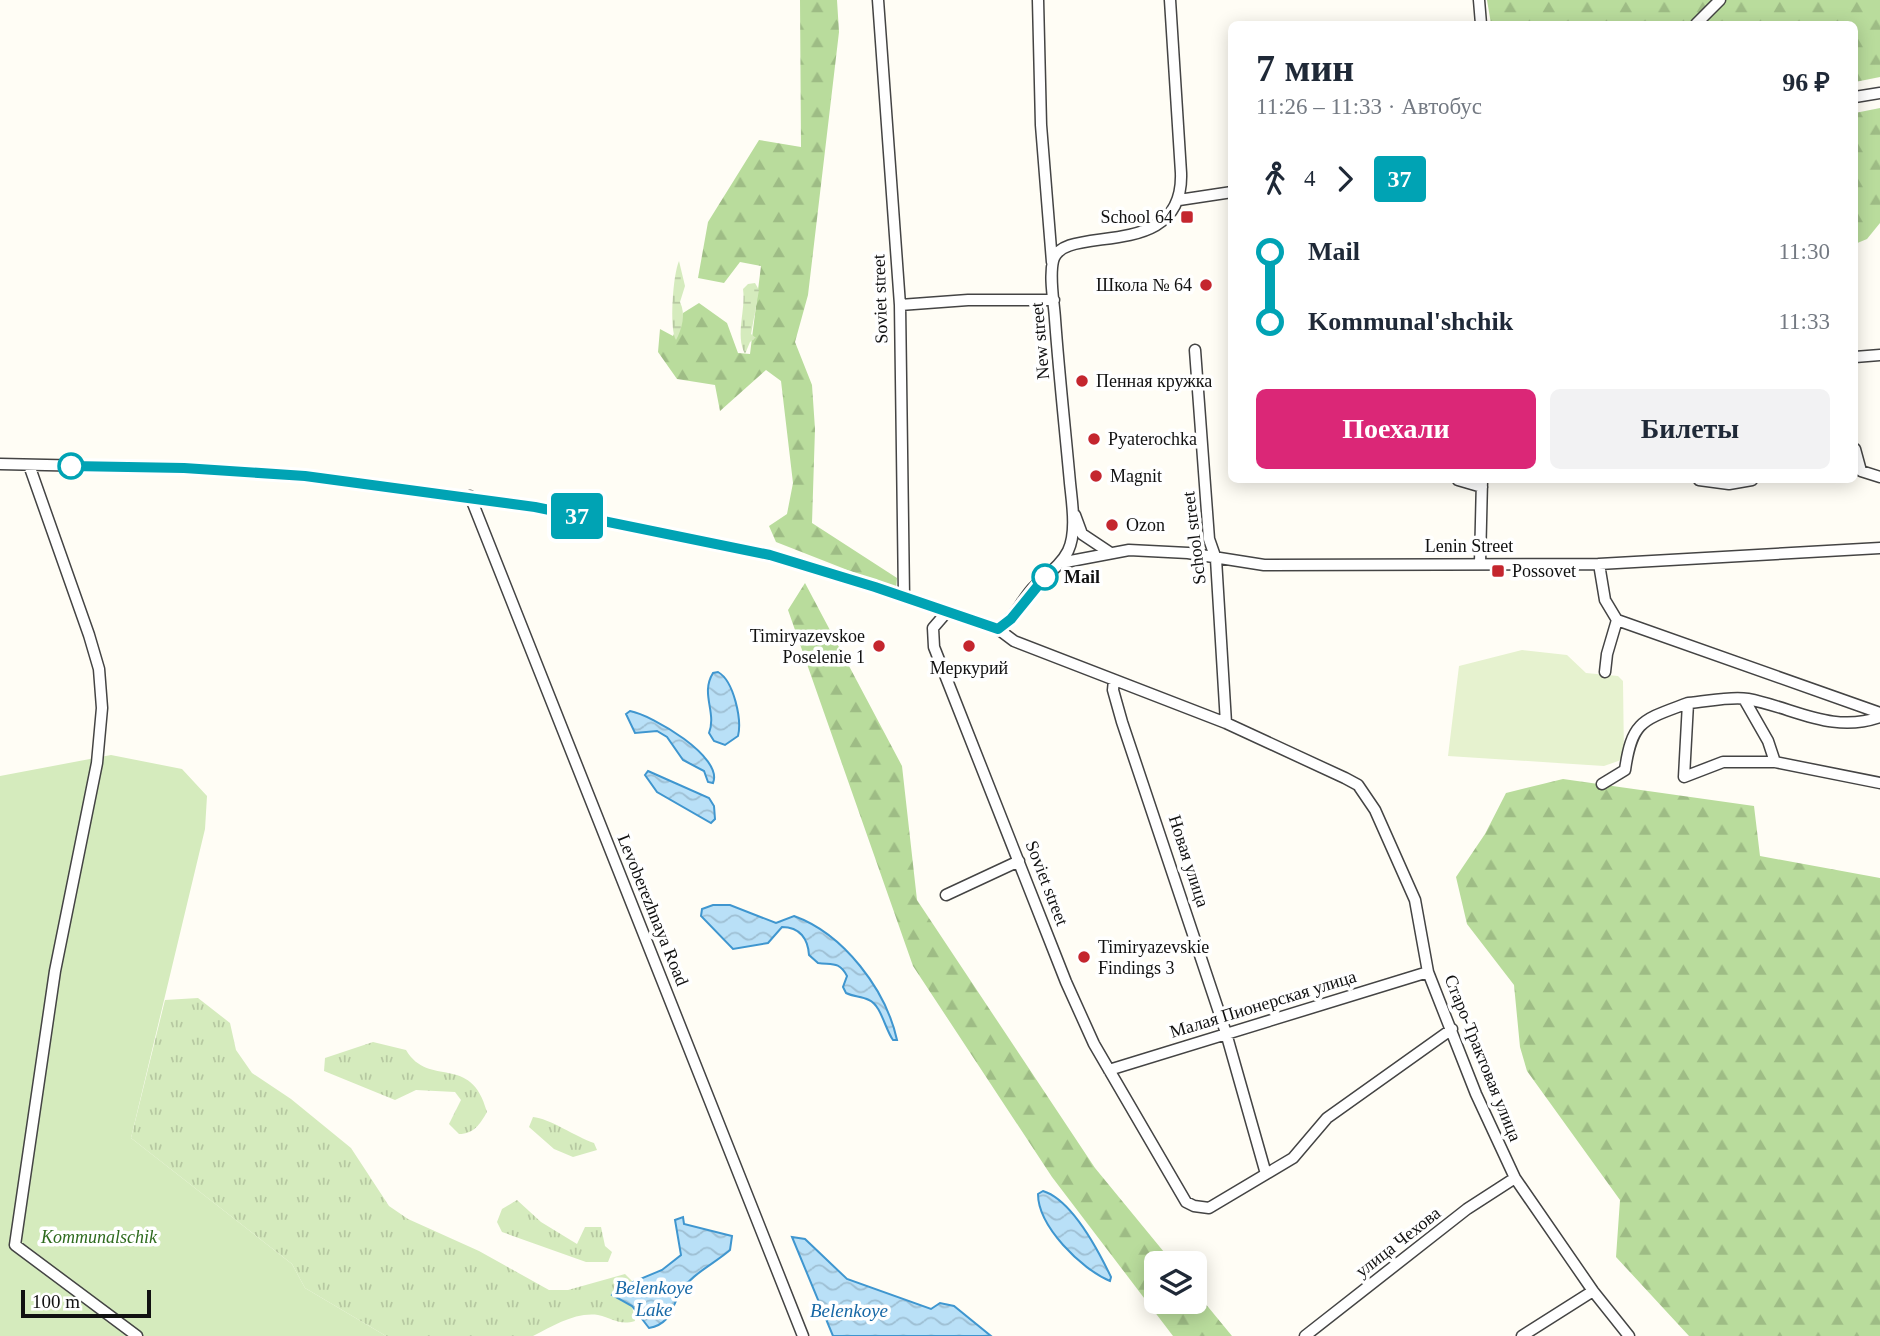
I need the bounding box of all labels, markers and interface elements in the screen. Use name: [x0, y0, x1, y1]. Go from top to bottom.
text: 7 мин: [1256, 47, 1354, 89]
text: 96 ₽: [1782, 68, 1830, 97]
text: 11:26 – 11:33 · Автобус: [1256, 94, 1482, 119]
icon: walk: [1256, 160, 1294, 198]
icon: forward: [1326, 160, 1364, 198]
text: 4: [1304, 166, 1316, 191]
text: 37: [1388, 166, 1412, 192]
place label: School 64: [1100, 207, 1173, 227]
marker: School 64: [1179, 209, 1195, 225]
text: Mail: [1308, 237, 1360, 266]
text: 11:30: [1778, 239, 1830, 264]
street label: Soviet street: [868, 254, 892, 344]
place label: Школа № 64: [1096, 275, 1192, 295]
marker: Школа № 64: [1198, 277, 1214, 293]
street label: New street: [1027, 302, 1053, 380]
text: Kommunal'shchik: [1308, 307, 1513, 336]
text: 11:33: [1778, 309, 1830, 334]
place label: Пенная кружка: [1096, 371, 1212, 391]
marker: Пенная кружка: [1074, 373, 1090, 389]
button: Поехали: [1256, 389, 1536, 469]
button: Билеты: [1550, 389, 1830, 469]
place label: Pyaterochka: [1108, 429, 1197, 449]
marker: Pyaterochka: [1086, 431, 1102, 447]
unlabelled marker: [58, 453, 84, 479]
place label: Magnit: [1110, 466, 1162, 486]
marker: Magnit: [1088, 468, 1104, 484]
street label: School street: [1178, 490, 1210, 586]
line badge: 37: [546, 493, 608, 539]
text: 37: [565, 503, 589, 529]
place label: Ozon: [1126, 515, 1165, 535]
marker: Ozon: [1104, 517, 1120, 533]
street label: Lenin Street: [1425, 536, 1513, 556]
place label: Possovet: [1512, 561, 1576, 581]
marker: Possovet: [1490, 563, 1506, 579]
marker: Mail: [1032, 564, 1058, 590]
place label: Mail: [1064, 567, 1100, 587]
place label: Timiryazevskoe Poselenie 1: [750, 626, 865, 667]
marker: Timiryazevskoe Poselenie 1: [871, 638, 887, 654]
marker: Меркурий: [961, 638, 977, 654]
place label: Меркурий: [930, 658, 1009, 678]
street label: Новая улица: [1165, 813, 1213, 909]
street label: Levoberezhnaya Road: [613, 831, 693, 989]
street label: Soviet street: [1022, 838, 1072, 928]
place label: Timiryazevskie Findings 3: [1098, 937, 1209, 978]
marker: Timiryazevskie Findings 3: [1076, 949, 1092, 965]
street label: Малая Пионерская улица: [1167, 966, 1359, 1042]
street label: Старо-Трактовая улица: [1440, 972, 1526, 1144]
street label: улица Чехова: [1352, 1203, 1444, 1281]
park label: Kommunalschik: [40, 1227, 158, 1247]
map controls: [1144, 1251, 1207, 1314]
button: layers: [1144, 1251, 1207, 1314]
water label: Belenkoye Lake: [615, 1277, 693, 1320]
scale bar: [21, 1287, 150, 1319]
text: 100 m: [32, 1291, 80, 1312]
water label: Belenkoye: [810, 1300, 888, 1321]

